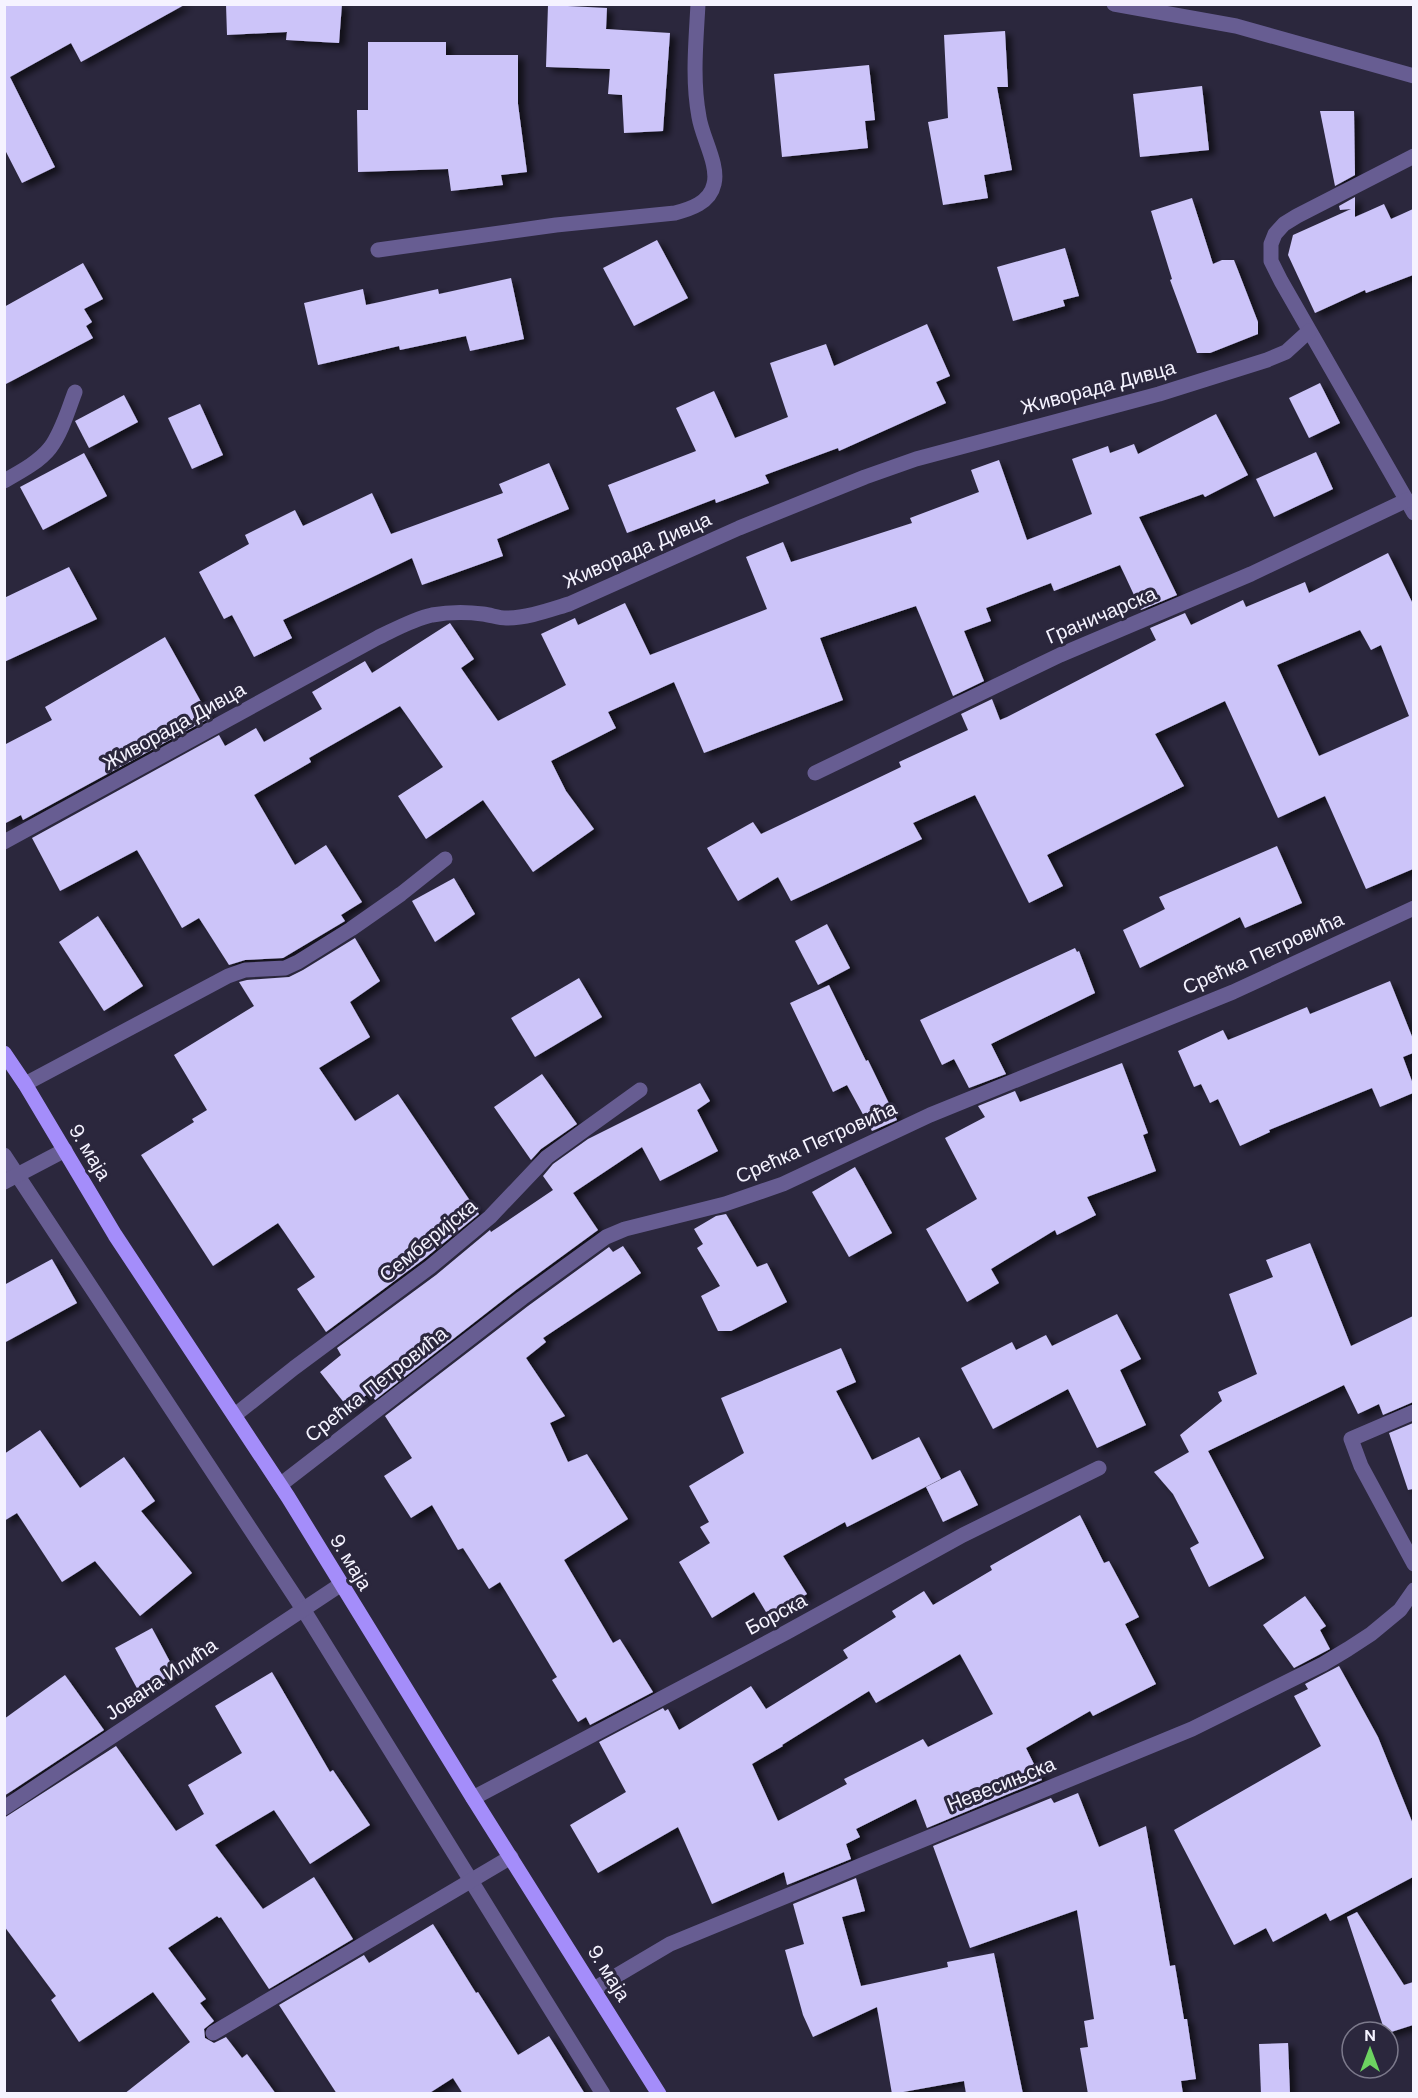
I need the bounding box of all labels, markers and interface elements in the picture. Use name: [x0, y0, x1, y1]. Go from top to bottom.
street label: Живорада Дивца: [1018, 354, 1179, 420]
street label: Живорада Дивца: [559, 505, 716, 594]
street label: Граничарска: [1042, 580, 1161, 650]
street label: Живорада Дивца: [98, 676, 251, 776]
street label: Срећка Петровића: [1178, 905, 1348, 1000]
street label: Срећка Петровића: [731, 1094, 901, 1189]
street label: 9. маја: [63, 1119, 117, 1186]
street label: Семберијска: [374, 1192, 483, 1287]
street label: Срећка Петровића: [300, 1320, 453, 1448]
street label: 9. маја: [324, 1529, 378, 1596]
street label: Борска: [741, 1587, 812, 1641]
street label: Јована Илића: [100, 1632, 223, 1726]
street label: Невесињска: [943, 1750, 1060, 1818]
street label: 9. маја: [582, 1940, 637, 2007]
north arrow: [1340, 2020, 1400, 2080]
text: N: [1364, 2025, 1376, 2046]

